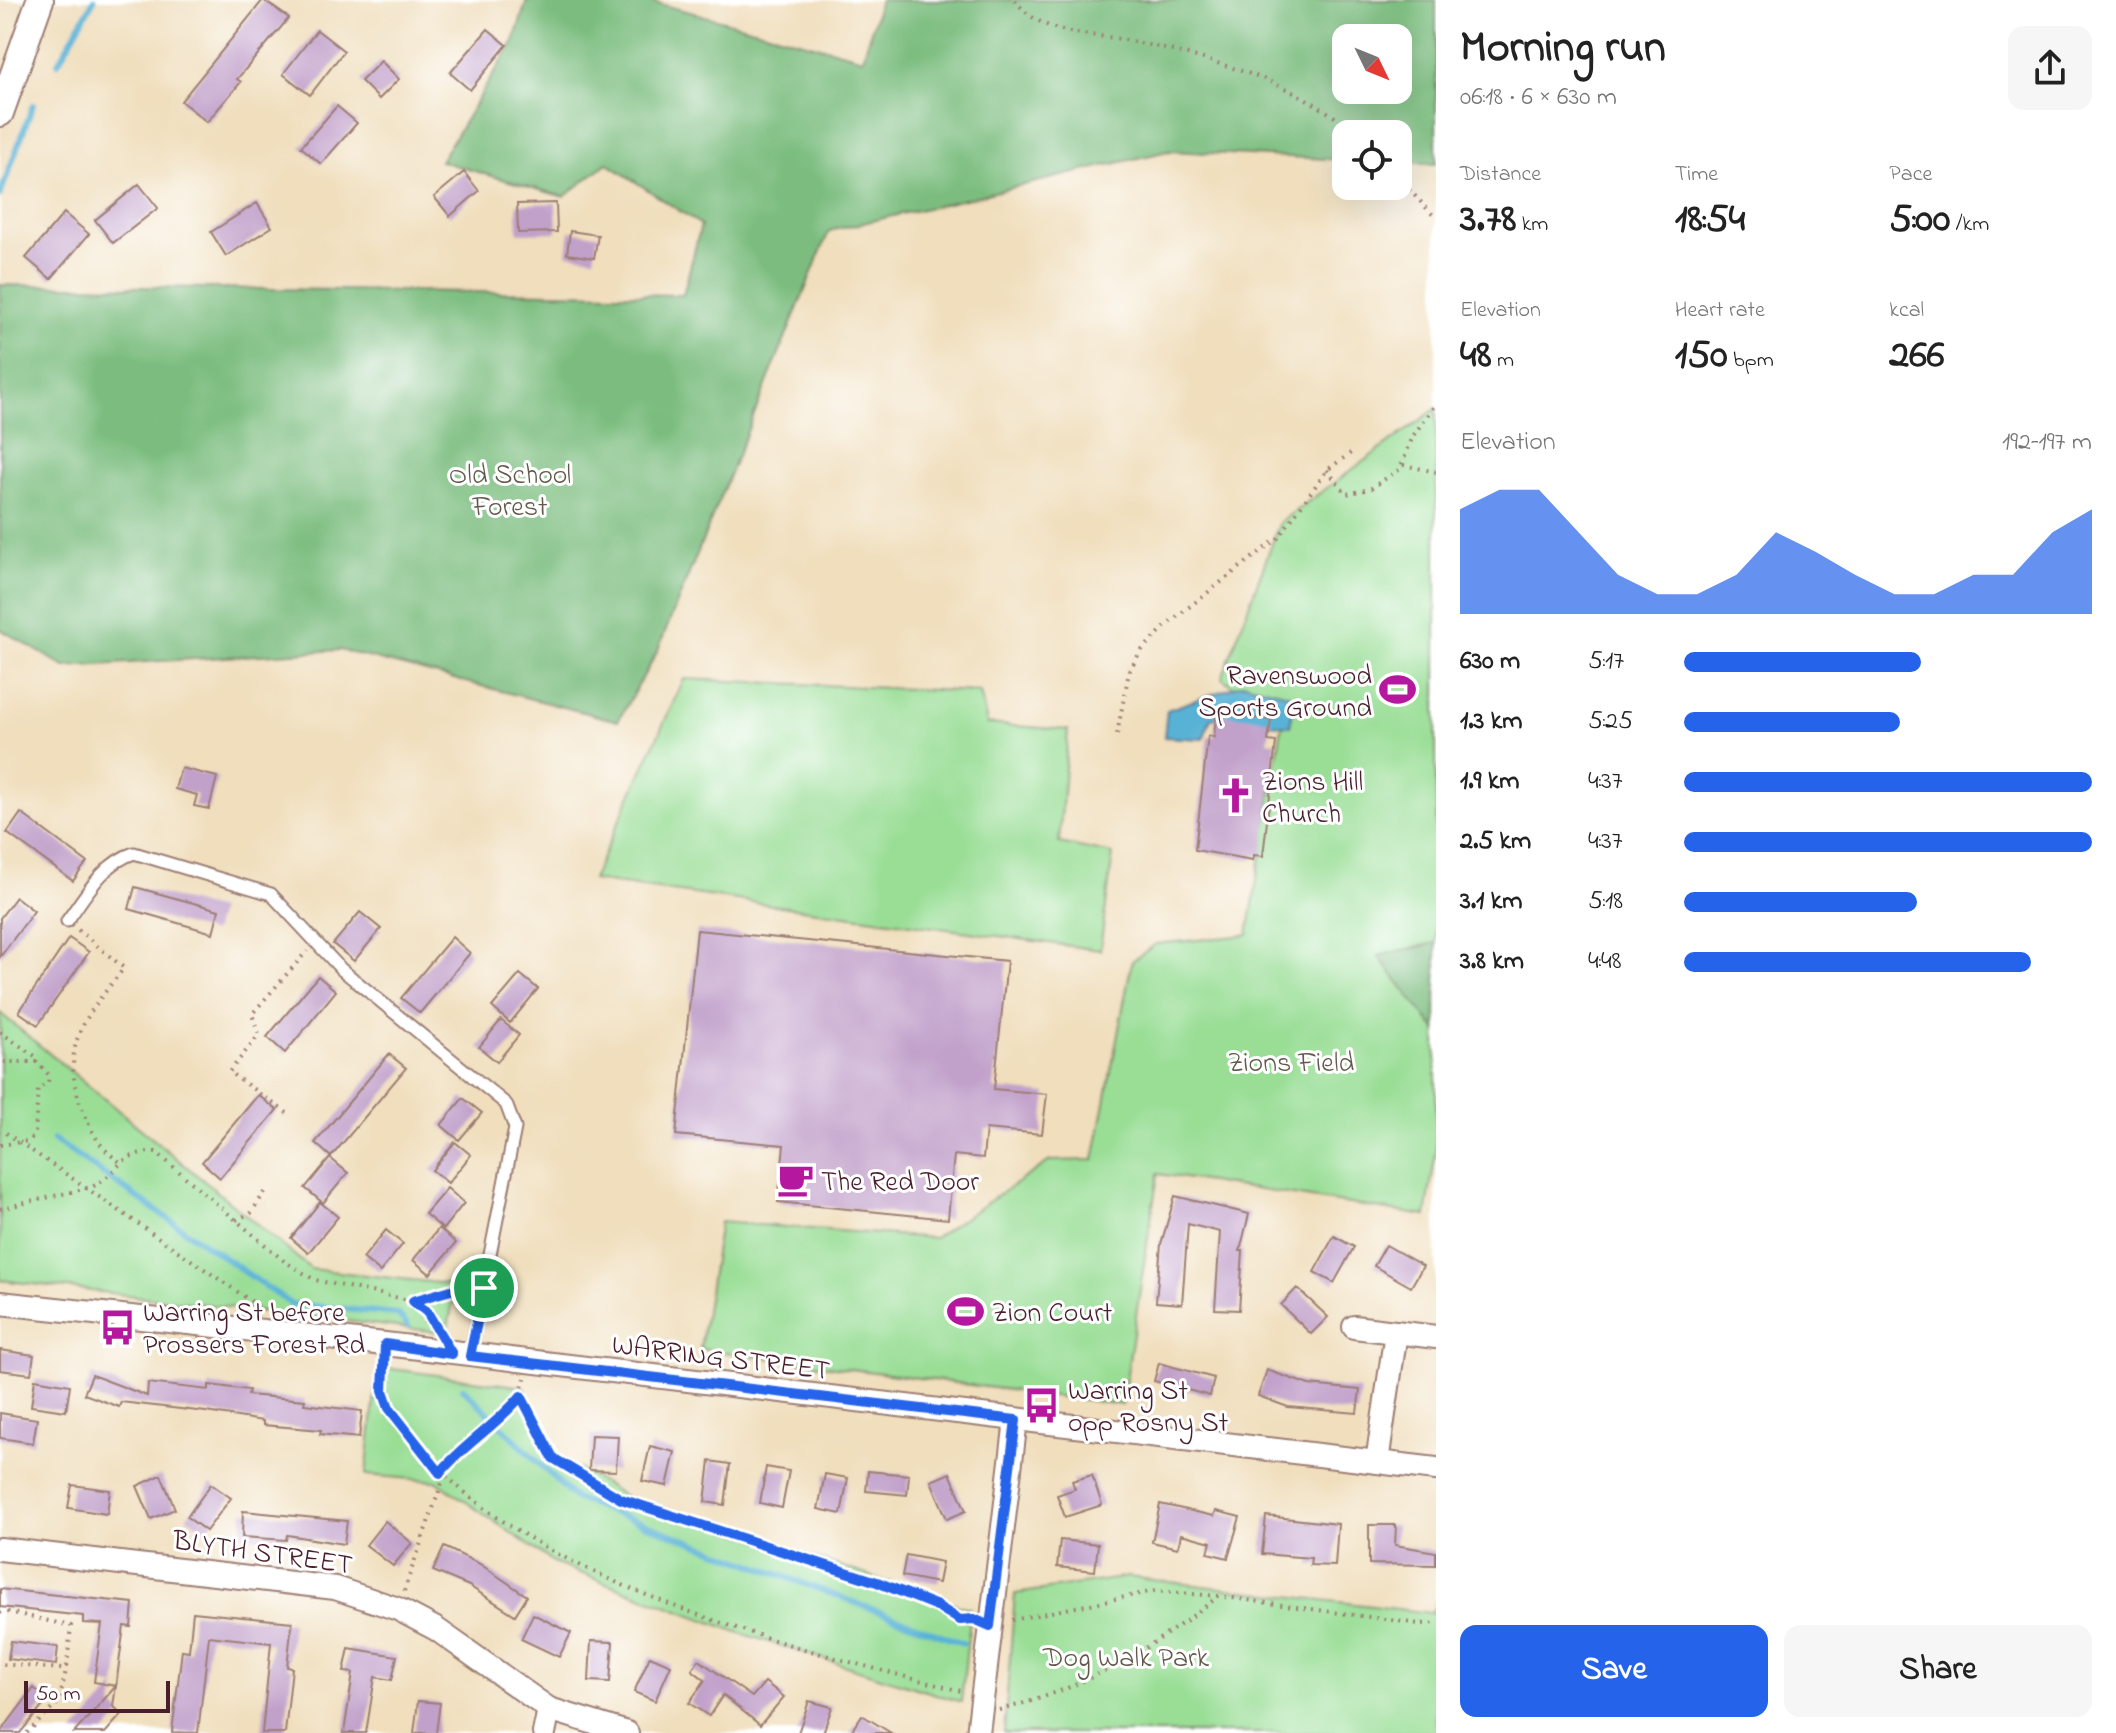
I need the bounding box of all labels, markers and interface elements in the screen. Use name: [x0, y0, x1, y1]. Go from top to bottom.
text: Morning run: [1460, 17, 1666, 81]
north arrow: [1332, 24, 1412, 104]
map controls: [1332, 24, 1412, 200]
button: share: [2008, 26, 2092, 110]
text: 06:18 · 6 × 630 m: [1460, 79, 1617, 117]
button: locate: [1332, 120, 1412, 200]
text: Distance: [1460, 159, 1541, 191]
text: Time: [1675, 159, 1718, 191]
text: Pace: [1889, 159, 1932, 191]
text: 3.78: [1460, 191, 1516, 250]
text: 18:54: [1675, 191, 1745, 250]
text: 5:00: [1889, 191, 1950, 250]
text: km: [1516, 209, 1548, 241]
text: /km: [1950, 209, 1989, 241]
text: Elevation: [1460, 295, 1541, 327]
text: Heart rate: [1675, 295, 1765, 327]
text: kcal: [1889, 295, 1924, 327]
text: 48: [1460, 327, 1491, 386]
text: 150: [1675, 327, 1728, 386]
text: 266: [1889, 327, 1944, 386]
text: m: [1491, 345, 1514, 377]
text: bpm: [1728, 345, 1774, 377]
text: Elevation: [1460, 424, 1556, 462]
text: 192–197 m: [2002, 424, 2092, 462]
park label: Old School Forest: [449, 456, 571, 529]
text: 630 m: [1460, 643, 1520, 681]
text: 5:17: [1588, 643, 1624, 681]
place label: Ravenswood Sports Ground: [1199, 657, 1372, 730]
sports icon: Ravenswood Sports Ground: [1379, 671, 1417, 709]
text: 1.3 km: [1460, 703, 1522, 741]
text: 5:25: [1588, 703, 1633, 741]
place label: Zions Hill Church: [1262, 763, 1363, 836]
text: 1.9 km: [1460, 763, 1519, 801]
text: 4:37: [1588, 763, 1622, 801]
church icon: Zions Hill Church: [1217, 777, 1255, 815]
text: 2.5 km: [1460, 823, 1531, 861]
text: 4:37: [1588, 823, 1622, 861]
text: 3.1 km: [1460, 883, 1522, 921]
text: 5:18: [1588, 883, 1623, 921]
text: 3.8 km: [1460, 943, 1524, 981]
text: 4:48: [1588, 943, 1621, 981]
park label: Zions Field: [1228, 1044, 1355, 1085]
cafe icon: The Red Door: [776, 1161, 814, 1199]
place label: The Red Door: [821, 1163, 979, 1204]
pin: [450, 1254, 518, 1322]
icon: arrive: [462, 1266, 506, 1310]
sports icon: Zion Court: [947, 1292, 985, 1330]
place label: Warring St before Prossers Forest Rd: [143, 1294, 365, 1367]
place label: Zion Court: [992, 1294, 1112, 1335]
bus stop icon: Warring St before Prossers Forest Rd: [98, 1308, 136, 1346]
street label: WARRING STREET: [609, 1326, 832, 1393]
place label: Warring St opp Rosny St: [1068, 1372, 1228, 1445]
bus stop icon: Warring St opp Rosny St: [1023, 1386, 1061, 1424]
street label: BLYTH STREET: [169, 1521, 355, 1587]
button: Save: [1460, 1625, 1768, 1717]
button: Share: [1784, 1625, 2092, 1717]
park label: Dog Walk Park: [1042, 1639, 1210, 1680]
scale bar: [24, 1677, 170, 1713]
text: 50 m: [36, 1679, 81, 1711]

